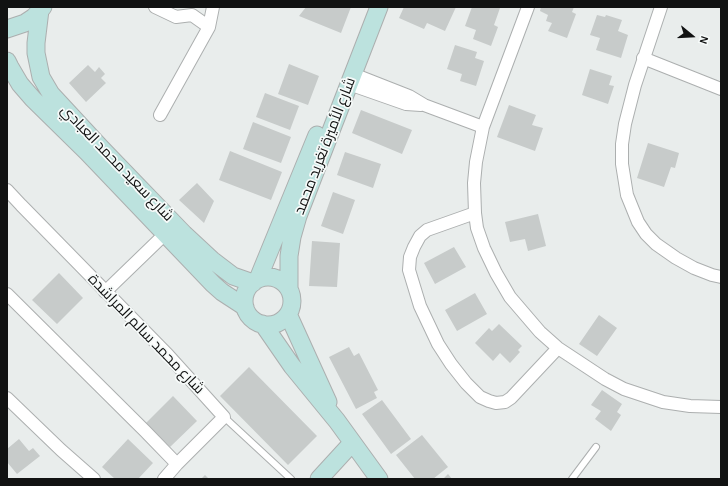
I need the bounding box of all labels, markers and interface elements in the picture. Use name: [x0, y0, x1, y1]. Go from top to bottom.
north arrow: [672, 16, 712, 56]
text: N: [697, 35, 710, 45]
street label: شارع الأميرة تغريد محمد: [291, 75, 359, 217]
street label: شارع سعيد محمد العبادي: [57, 101, 177, 225]
street label: شارع محمد سالم المراشدة: [84, 270, 208, 398]

